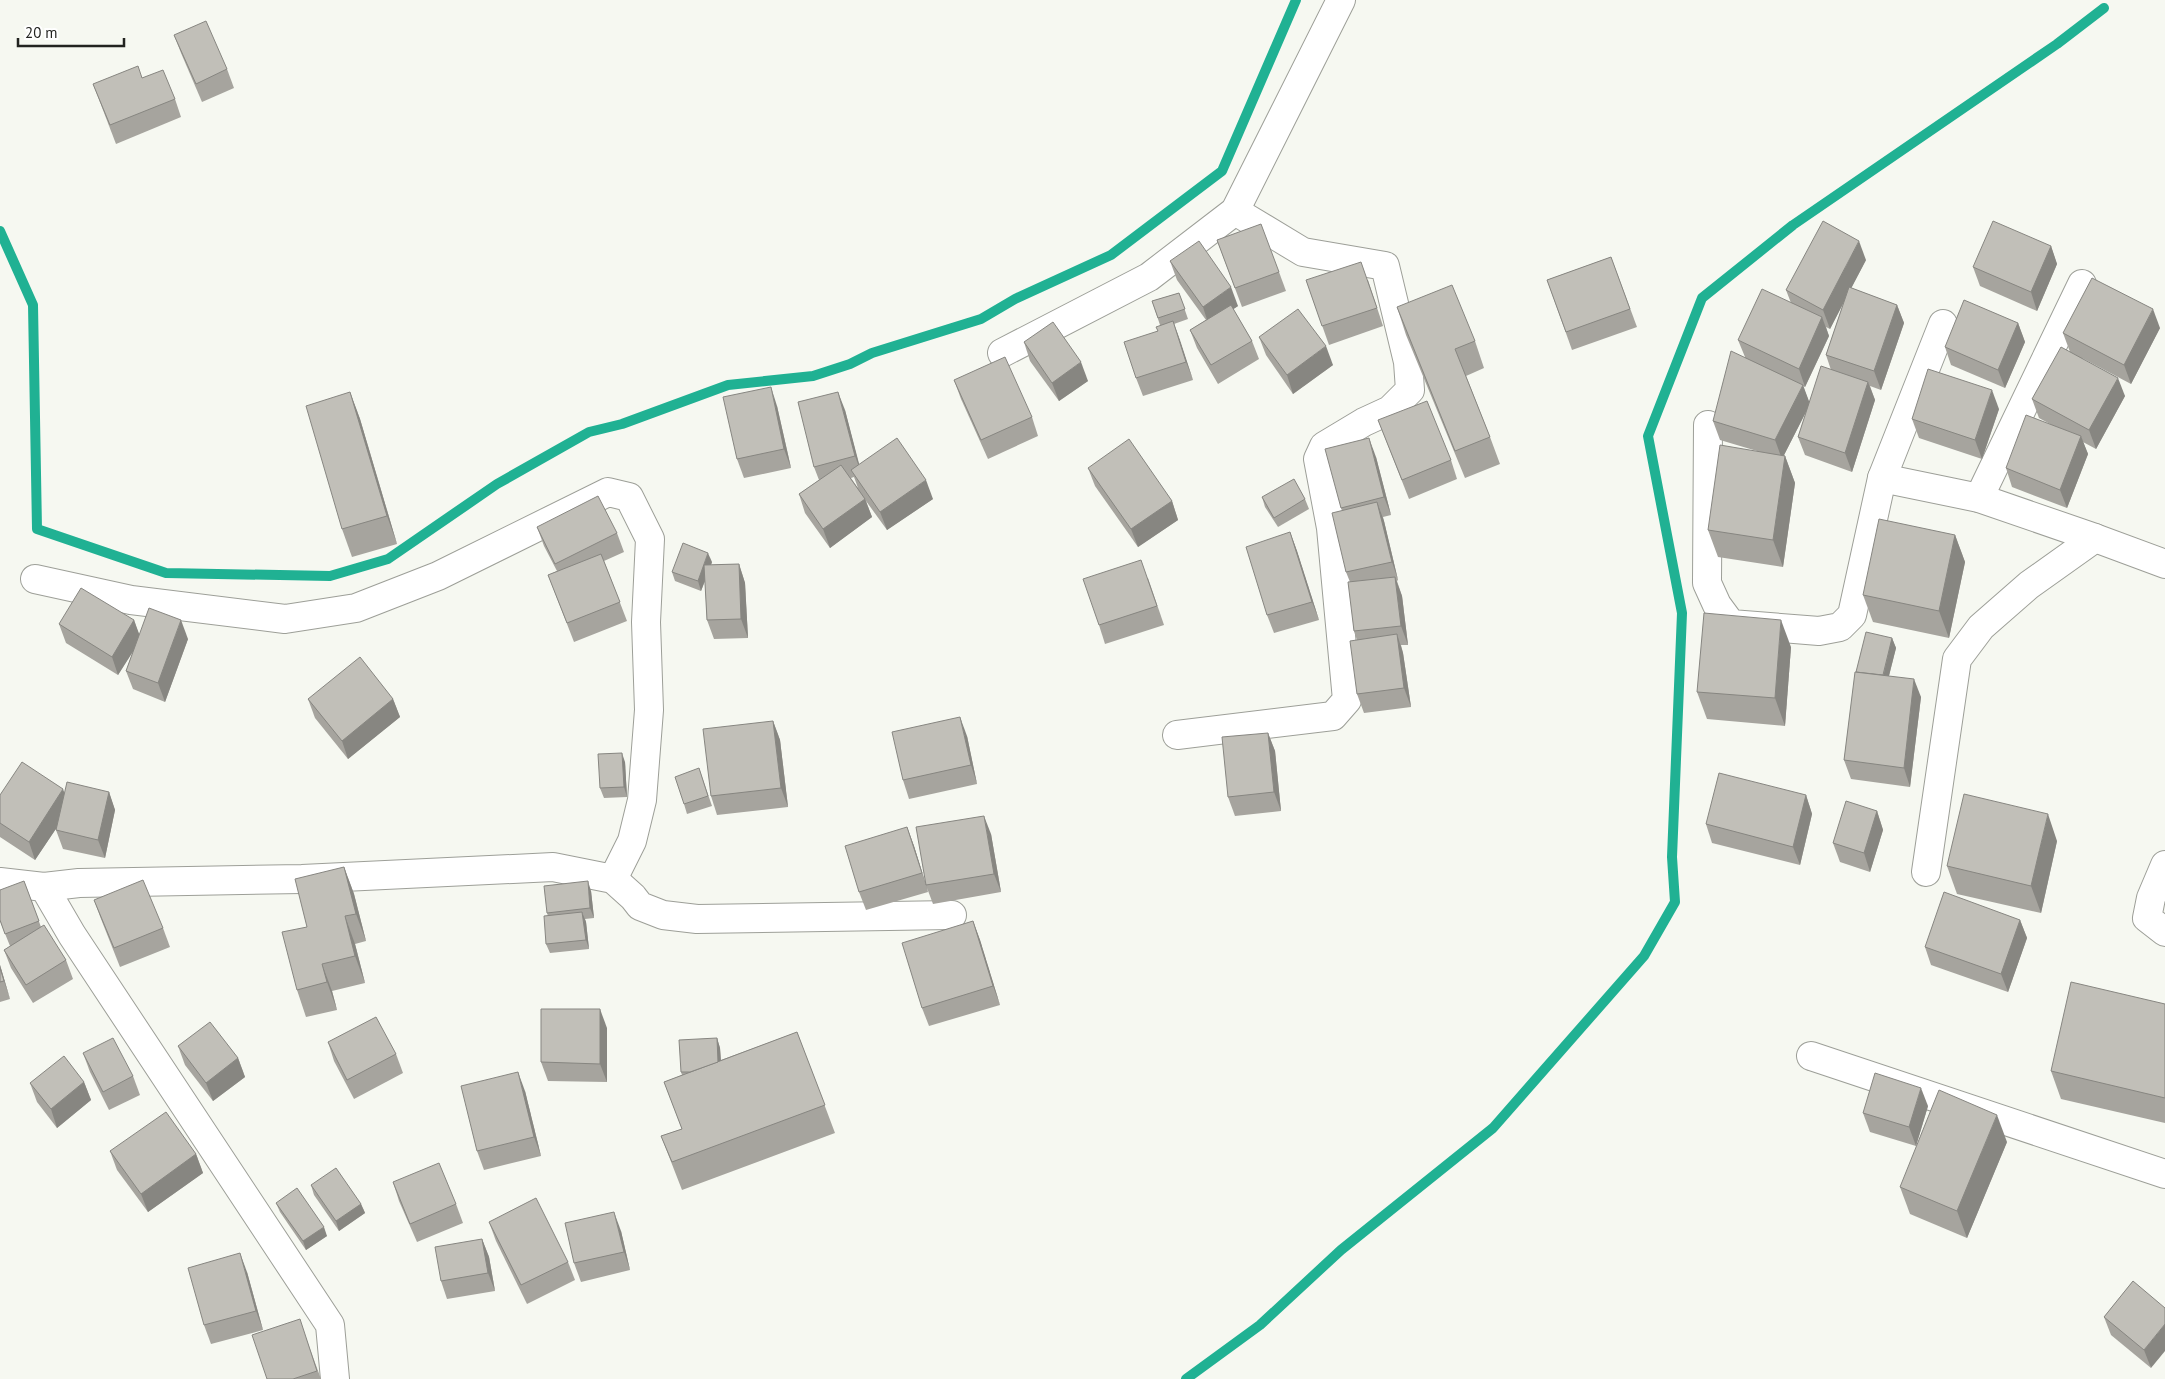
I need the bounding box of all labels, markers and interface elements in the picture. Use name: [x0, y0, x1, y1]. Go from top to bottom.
scale bar: [18, 15, 124, 47]
text: 20 m: [25, 23, 58, 42]

